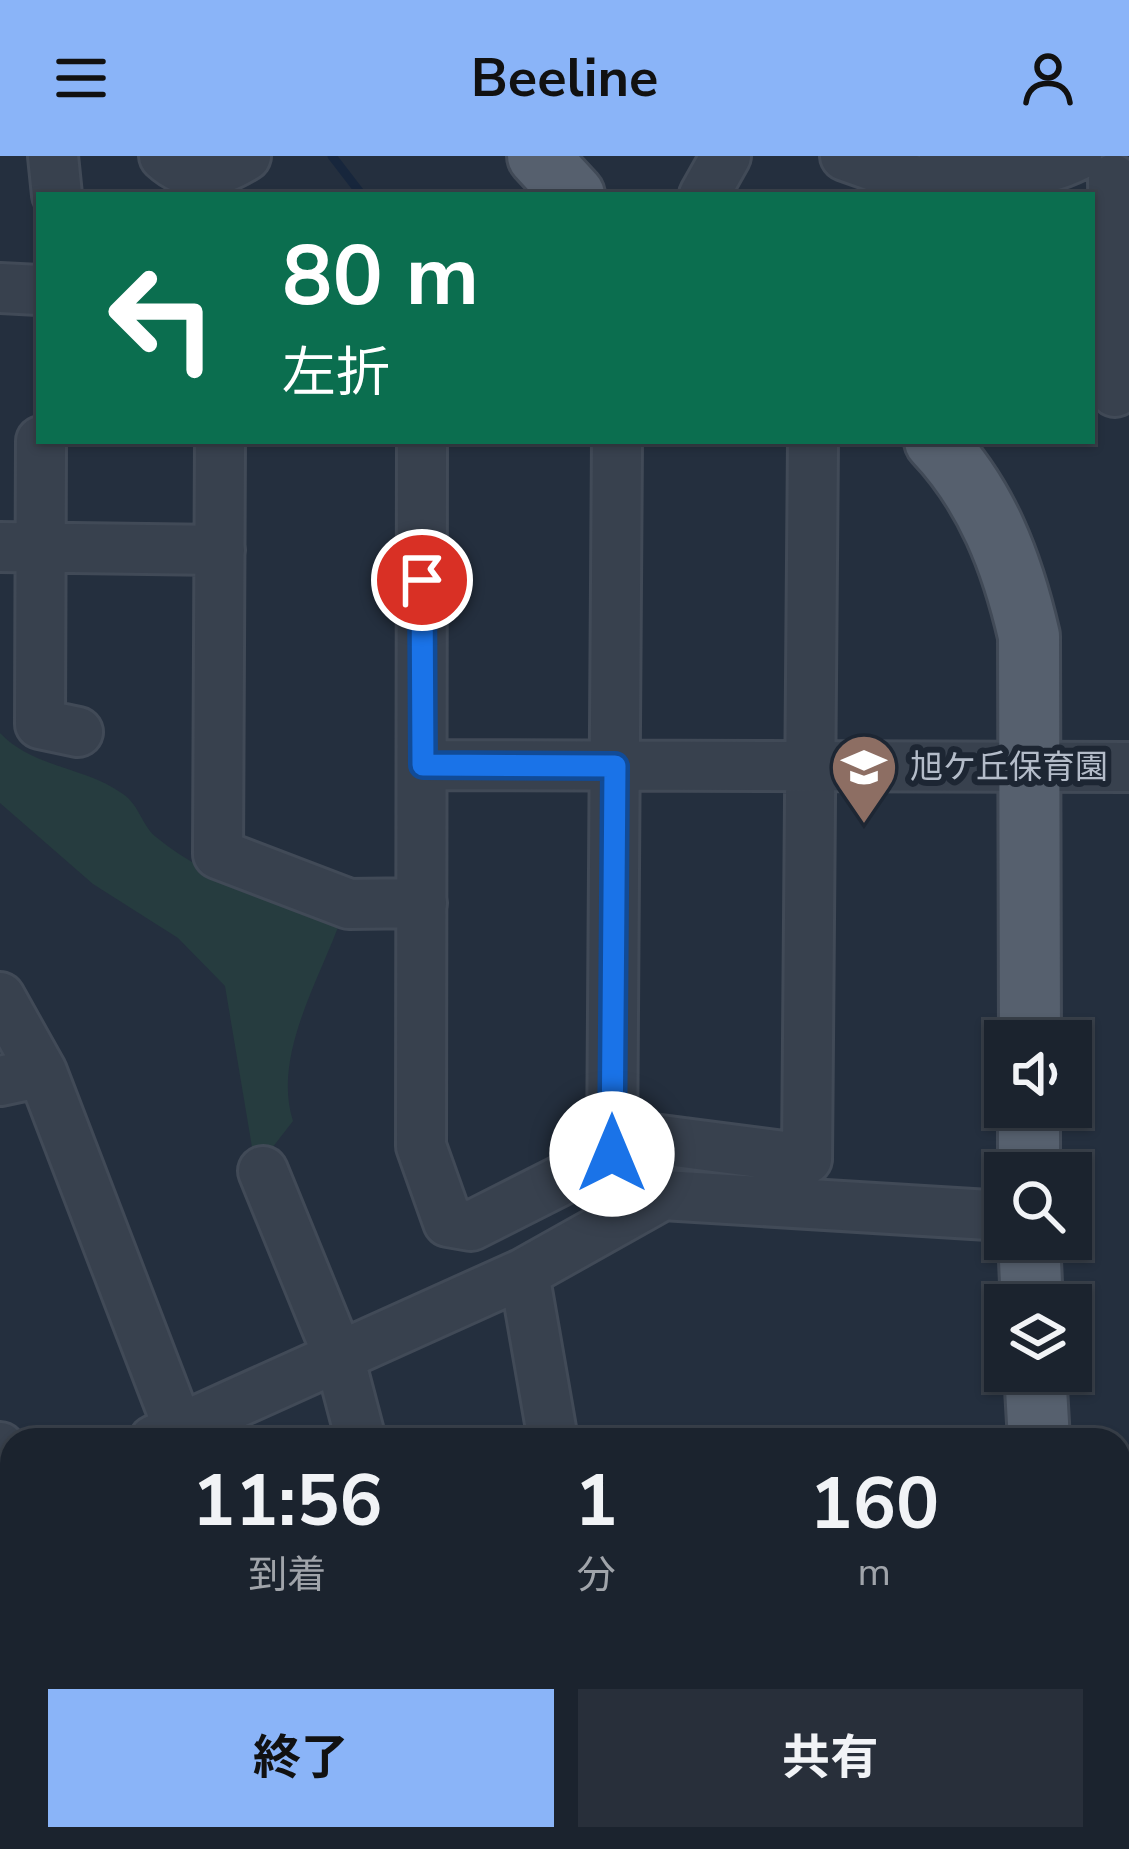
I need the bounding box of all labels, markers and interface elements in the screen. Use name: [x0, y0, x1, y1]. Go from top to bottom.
text: Beeline: [471, 41, 658, 115]
icon: menu: [48, 45, 114, 111]
icon: person: [1015, 45, 1081, 111]
text: 80 m: [282, 219, 479, 334]
icon: left: [84, 240, 240, 396]
text: 左折: [282, 336, 390, 410]
pin: [371, 529, 473, 631]
icon: arrive: [389, 547, 455, 613]
school or university icon: 旭ケ丘保育園: [829, 732, 899, 826]
place label: 旭ケ丘保育園: [910, 745, 1108, 790]
map controls: [984, 1020, 1092, 1392]
button: sound: [984, 1020, 1092, 1128]
position arrow: [549, 1091, 675, 1217]
button: search: [984, 1152, 1092, 1260]
button: layers: [984, 1284, 1092, 1392]
text: 11:56: [192, 1452, 383, 1550]
text: 1: [574, 1452, 618, 1550]
text: 160: [809, 1455, 939, 1553]
text: m: [858, 1546, 891, 1599]
text: 到着: [248, 1549, 326, 1602]
text: 分: [577, 1549, 616, 1602]
button: 終了: [48, 1689, 554, 1827]
button: 共有: [578, 1689, 1083, 1827]

